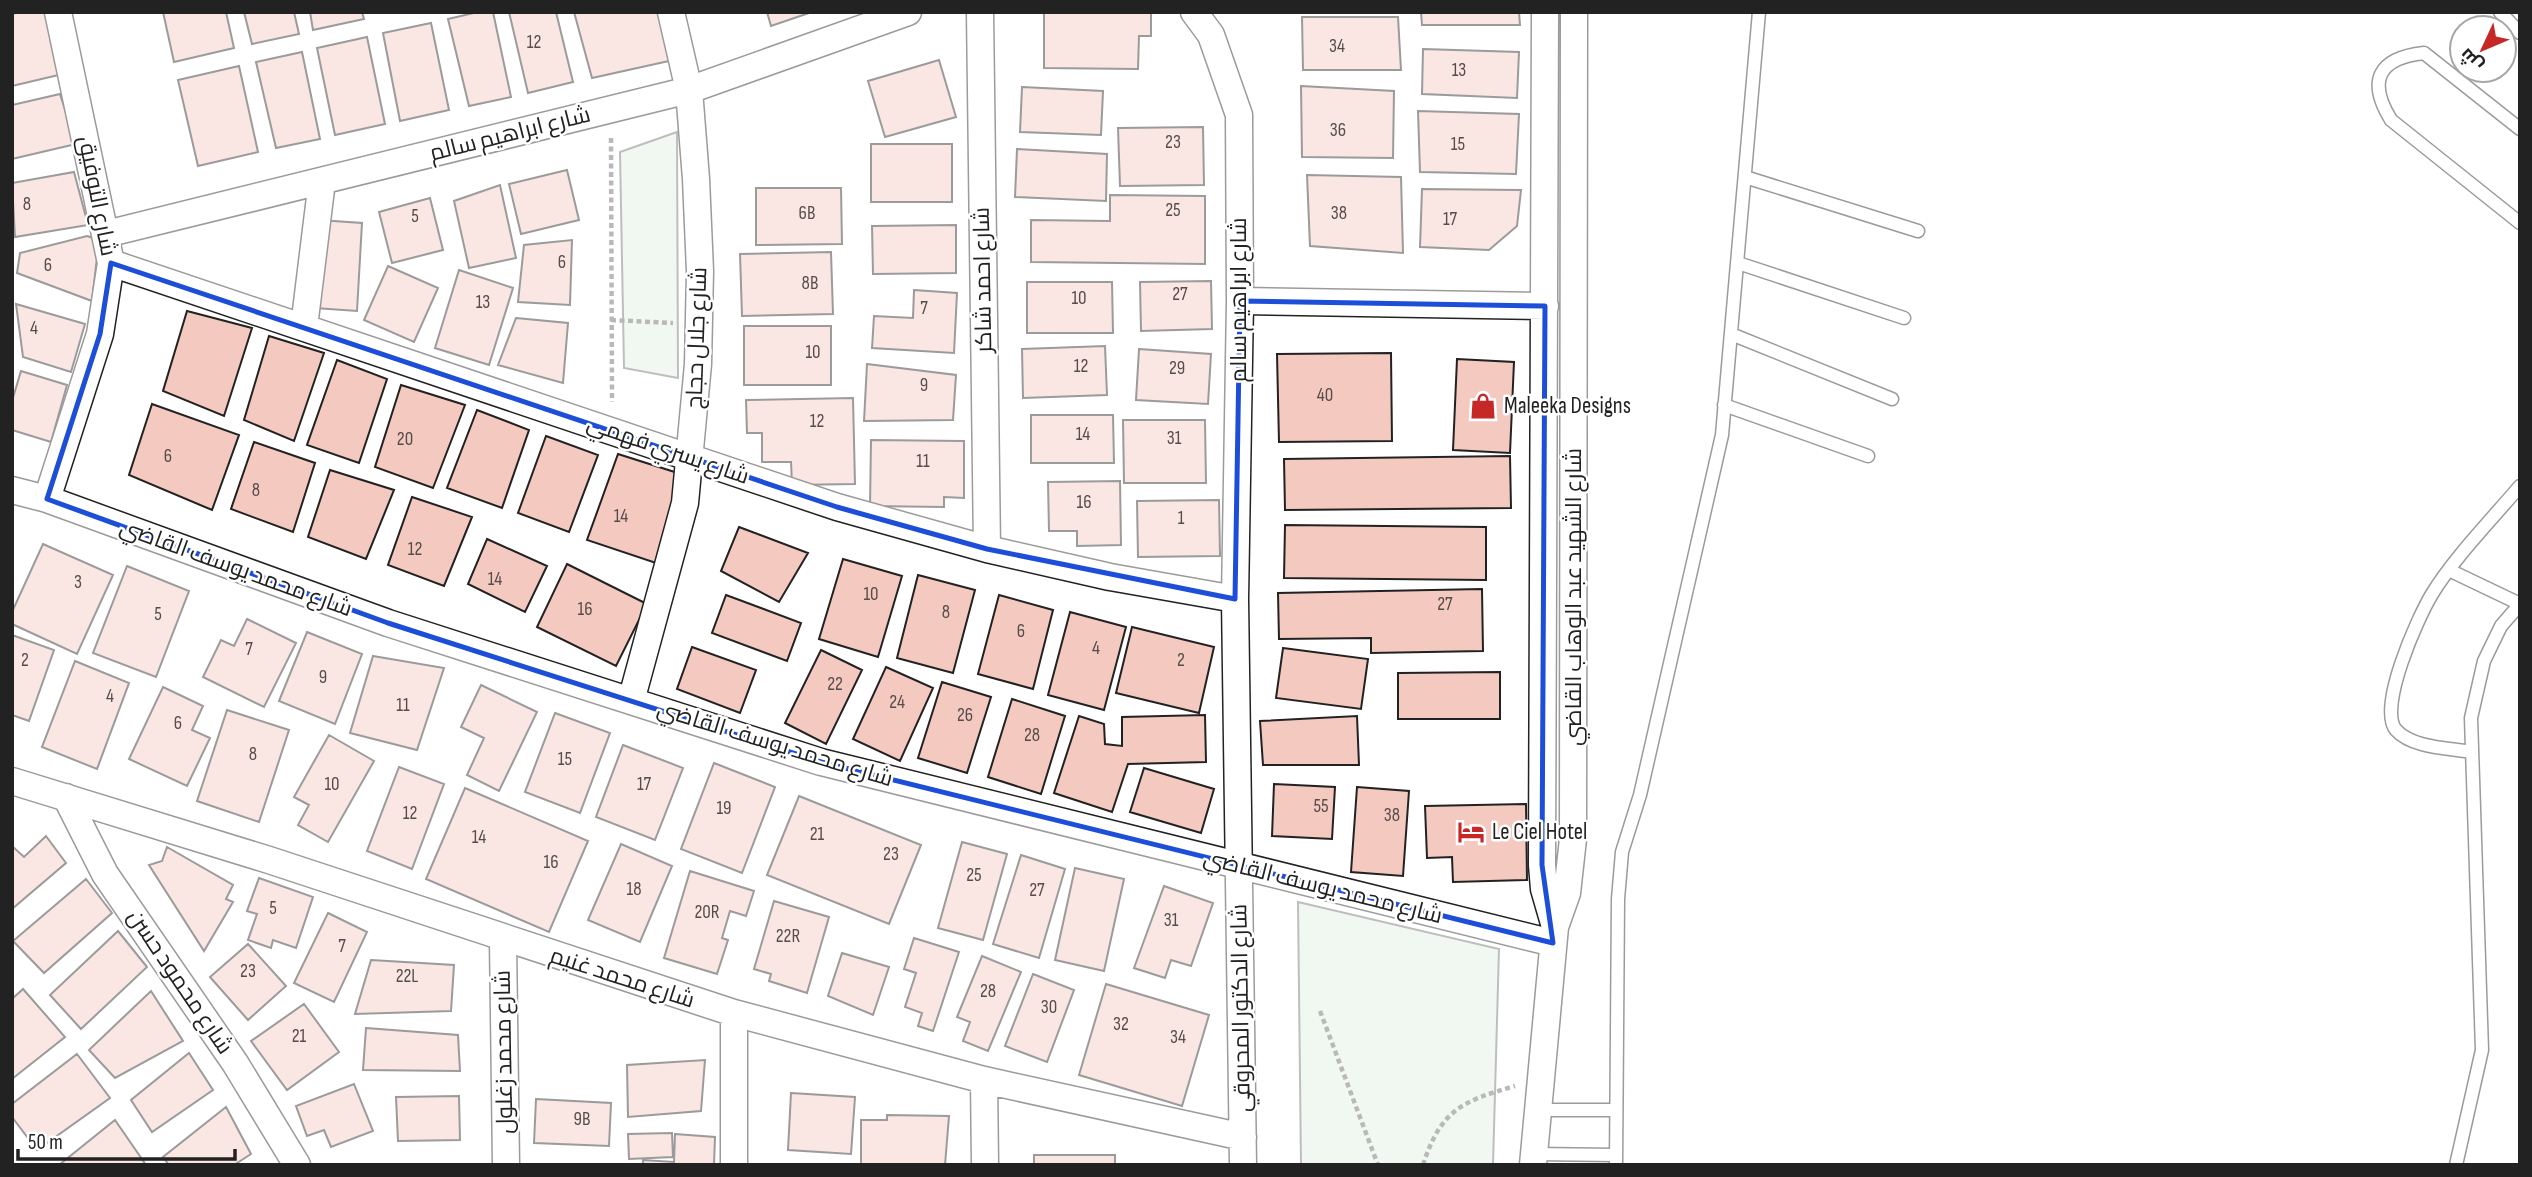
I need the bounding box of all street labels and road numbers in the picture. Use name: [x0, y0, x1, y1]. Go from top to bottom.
street label: شارع ابراهيم سالم: [427, 100, 594, 168]
street label: شارع التوفيق: [71, 133, 122, 259]
street label: شارع احمد شاكر: [968, 207, 999, 355]
street label: شارع ابراهيم سالم: [1225, 218, 1254, 382]
street label: شارع جلال حجاج: [681, 266, 714, 410]
street label: شارع يسري فهمي: [582, 409, 753, 494]
street label: شارع الشهيد عبد الوهاب القاضي: [1560, 448, 1590, 746]
street label: شارع محمد يوسف القاضي: [115, 513, 356, 625]
street label: شارع محمد يوسف القاضي: [653, 695, 896, 795]
street label: شارع محمد يوسف القاضي: [1200, 844, 1445, 932]
street label: شارع محمود حسن: [120, 904, 239, 1060]
street label: شارع الدكتور المحروقي: [1225, 904, 1260, 1112]
street label: شارع محمد غنيم: [546, 941, 698, 1016]
street label: شارع محمد زغلول: [489, 970, 520, 1134]

